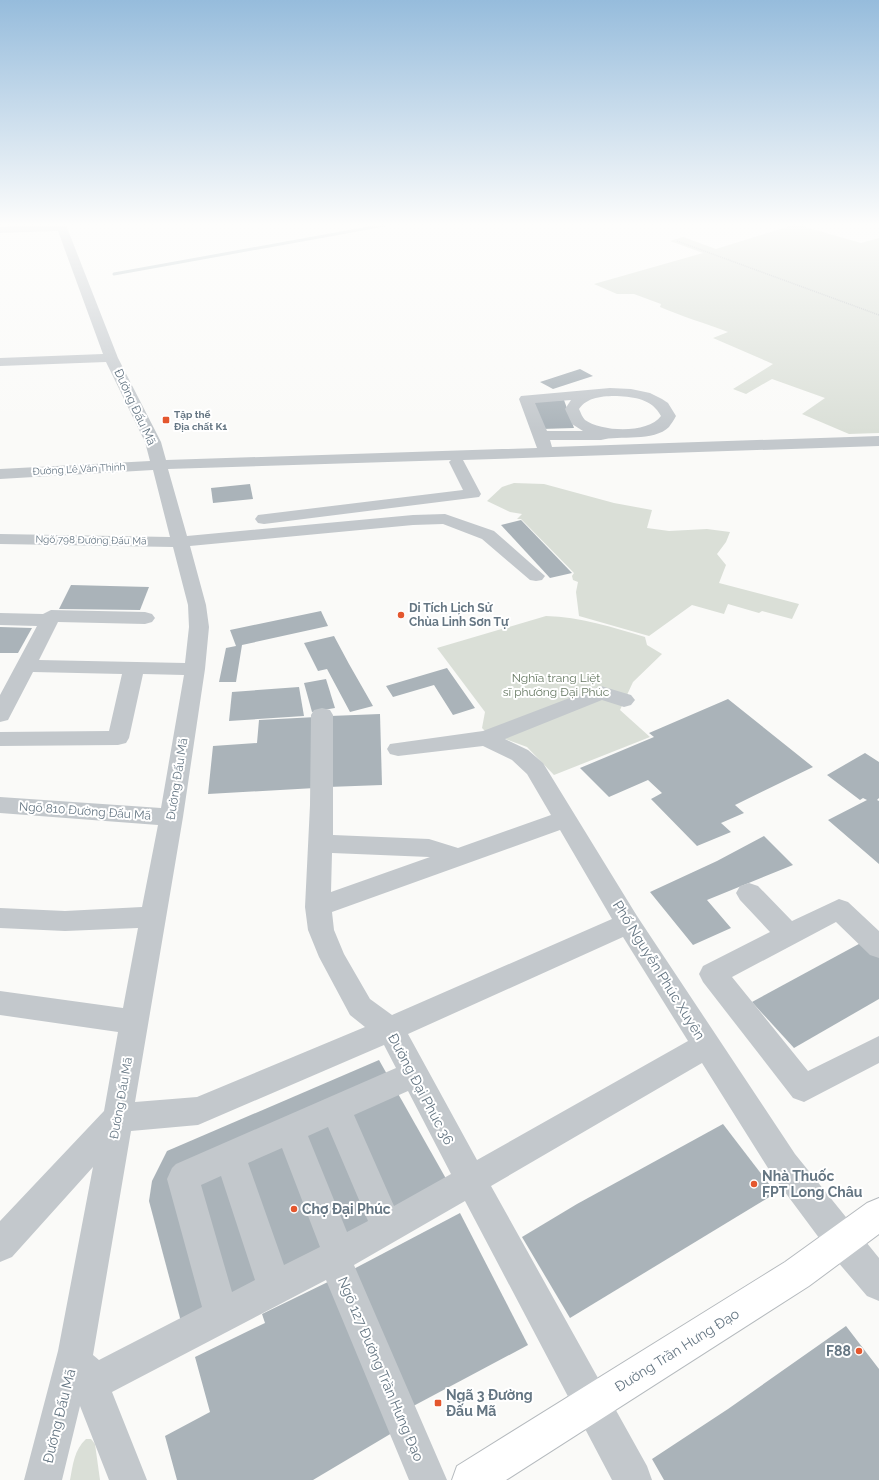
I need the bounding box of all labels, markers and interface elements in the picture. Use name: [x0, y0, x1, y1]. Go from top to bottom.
street label: Đường Đấu Mã: [111, 367, 159, 447]
place label: Tập thể Địa chất K1: [174, 409, 227, 432]
marker: Tập thể Địa chất K1: [161, 415, 171, 425]
street label: Đường Lê Văn Thịnh: [32, 461, 126, 477]
street label: Ngõ 798 Đường Đấu Mã: [35, 534, 147, 546]
place label: Di Tích Lịch Sử Chùa Linh Sơn Tự: [409, 601, 510, 629]
marker: Di Tích Lịch Sử Chùa Linh Sơn Tự: [396, 610, 406, 620]
park label: Nghĩa trang Liệt sĩ phường Đại Phúc: [503, 671, 610, 699]
street label: Đường Đấu Mã: [164, 737, 190, 821]
street label: Ngõ 810 Đường Đấu Mã: [19, 799, 151, 823]
street label: Phố Nguyễn Phúc Xuyên: [610, 898, 708, 1042]
street label: Đường Đại Phúc 36: [385, 1031, 457, 1147]
street label: Đường Đấu Mã: [107, 1056, 135, 1140]
place label: Nhà Thuốc FPT Long Châu: [762, 1168, 863, 1200]
marker: Nhà Thuốc FPT Long Châu: [749, 1179, 759, 1189]
place label: Chợ Đại Phúc: [302, 1201, 391, 1217]
marker: Chợ Đại Phúc: [289, 1204, 299, 1214]
street label: Ngõ 127 Đường Trần Hưng Đạo: [335, 1274, 427, 1464]
street label: Đường Trần Hưng Đạo: [612, 1305, 742, 1395]
place label: F88: [826, 1343, 851, 1359]
marker: F88: [854, 1346, 864, 1356]
street label: Đường Đấu Mã: [40, 1367, 78, 1465]
place label: Ngã 3 Đường Đấu Mã: [446, 1387, 533, 1419]
marker: Ngã 3 Đường Đấu Mã: [433, 1398, 443, 1408]

